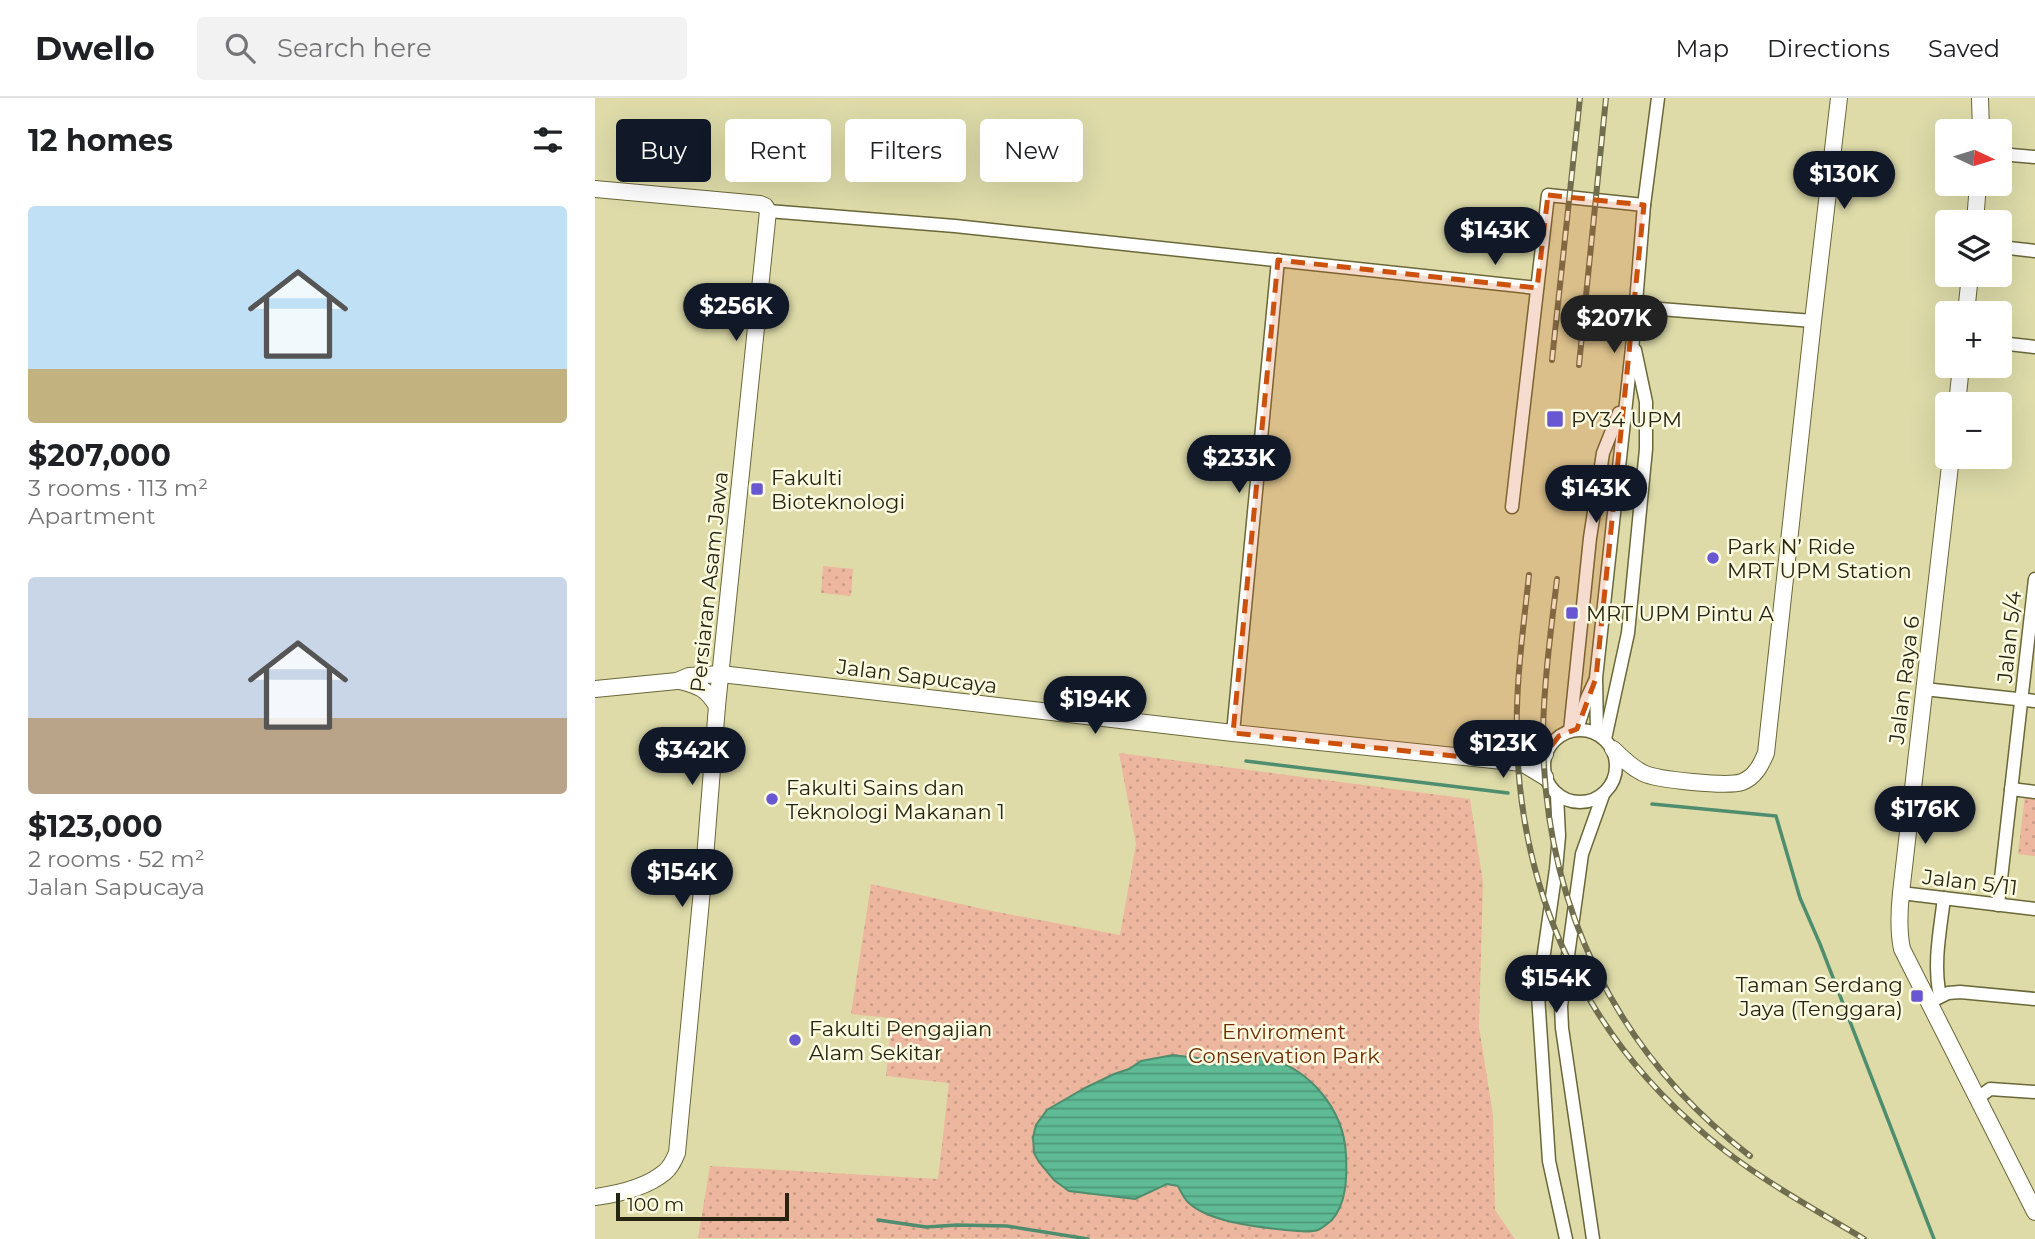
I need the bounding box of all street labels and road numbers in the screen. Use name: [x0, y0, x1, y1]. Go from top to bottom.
street label: Persiaran Asam Jawa: [685, 470, 733, 694]
street label: Jalan 5/4: [1992, 590, 2026, 685]
street label: Jalan Raya 6: [1884, 614, 1924, 747]
street label: Jalan Sapucaya: [834, 654, 999, 698]
street label: Jalan 5/11: [1920, 864, 2019, 900]

